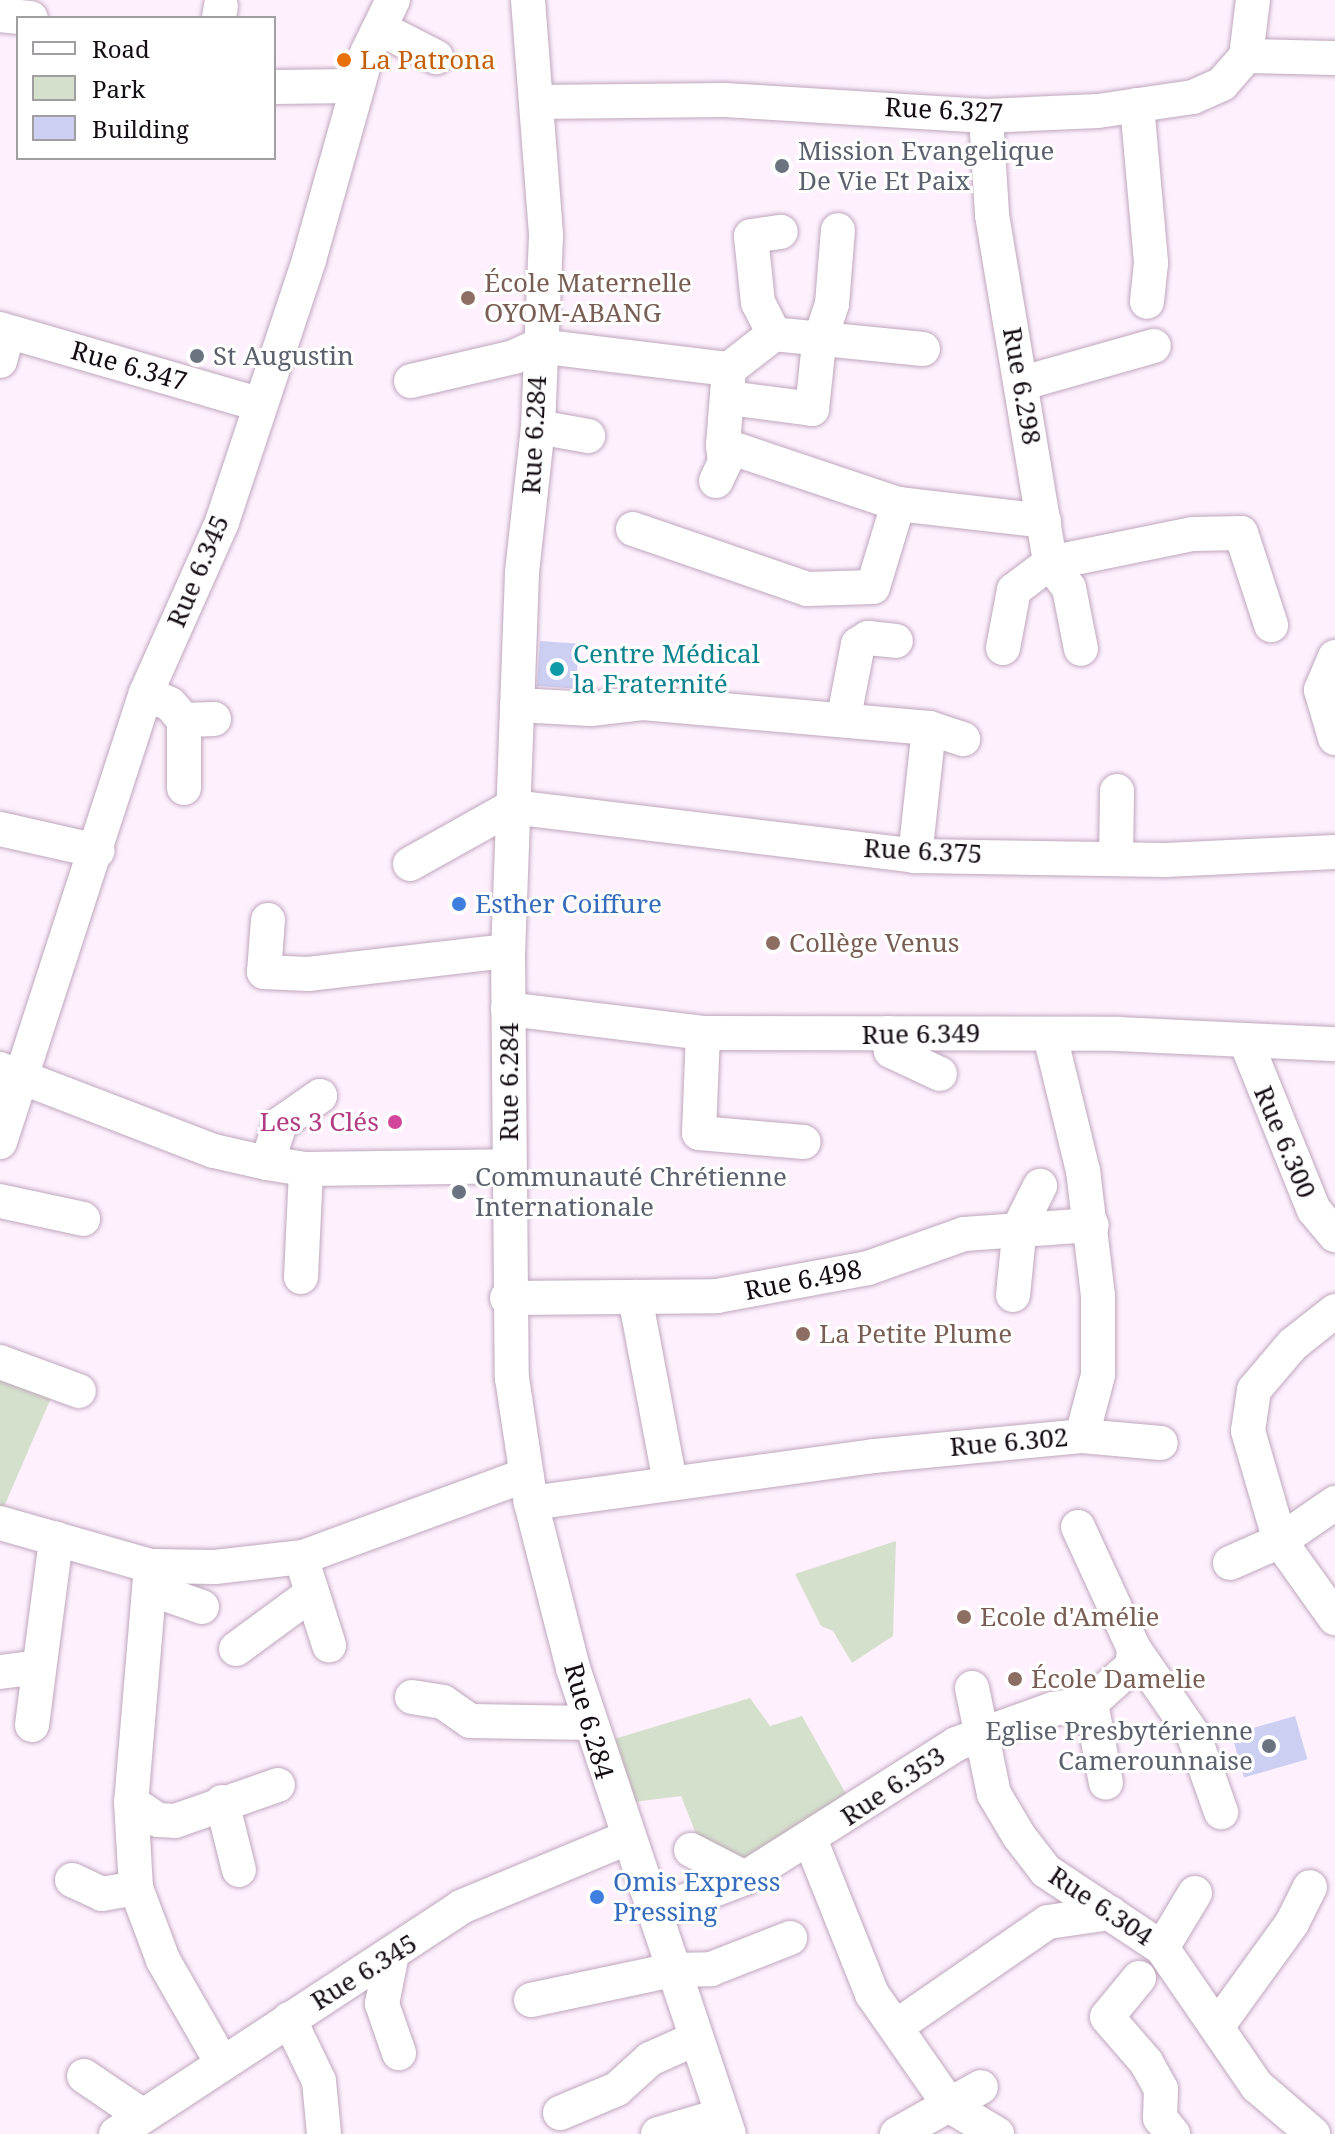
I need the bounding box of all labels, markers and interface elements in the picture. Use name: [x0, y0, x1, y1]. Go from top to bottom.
legend: [16, 16, 276, 160]
text: Road: [92, 32, 150, 65]
place label: La Patrona: [360, 44, 496, 76]
marker: La Patrona: [335, 51, 353, 69]
text: Park: [92, 72, 145, 105]
street label: Rue 6.327: [884, 91, 1004, 129]
text: Building: [92, 112, 189, 145]
place label: Mission Evangelique De Vie Et Paix: [798, 135, 1054, 196]
marker: Mission Evangelique De Vie Et Paix: [773, 157, 791, 175]
place label: École Maternelle OYOM-ABANG: [484, 267, 692, 328]
marker: École Maternelle OYOM-ABANG: [459, 289, 477, 307]
street label: Rue 6.298: [996, 325, 1048, 447]
street label: Rue 6.347: [68, 335, 190, 397]
place label: St Augustin: [213, 340, 354, 372]
marker: St Augustin: [188, 347, 206, 365]
street label: Rue 6.284: [515, 375, 553, 495]
street label: Rue 6.345: [160, 510, 236, 632]
place label: Centre Médical la Fraternité: [573, 638, 760, 700]
marker: Centre Médical la Fraternité: [548, 660, 566, 678]
street label: Rue 6.375: [863, 832, 983, 870]
place label: Esther Coiffure: [475, 888, 662, 920]
marker: Esther Coiffure: [450, 895, 468, 913]
place label: Collège Venus: [789, 927, 960, 959]
marker: Collège Venus: [764, 934, 782, 952]
street label: Rue 6.349: [861, 1017, 981, 1051]
street label: Rue 6.284: [493, 1023, 525, 1141]
street label: Rue 6.300: [1247, 1081, 1323, 1203]
place label: Les 3 Clés: [259, 1106, 379, 1138]
marker: Les 3 Clés: [386, 1113, 404, 1131]
place label: Communauté Chrétienne Internationale: [475, 1161, 787, 1222]
marker: Communauté Chrétienne Internationale: [450, 1183, 468, 1201]
street label: Rue 6.498: [742, 1253, 864, 1307]
place label: La Petite Plume: [819, 1318, 1012, 1350]
marker: La Petite Plume: [794, 1325, 812, 1343]
street label: Rue 6.302: [948, 1421, 1070, 1463]
place label: Ecole d'Amélie: [980, 1601, 1159, 1633]
marker: Ecole d'Amélie: [955, 1608, 973, 1626]
street label: Rue 6.284: [558, 1660, 620, 1782]
place label: École Damelie: [1031, 1663, 1206, 1695]
marker: École Damelie: [1006, 1670, 1024, 1688]
place label: Eglise Presbytérienne Camerounnaise: [985, 1715, 1253, 1776]
marker: Eglise Presbytérienne Camerounnaise: [1260, 1737, 1278, 1755]
street label: Rue 6.353: [835, 1740, 951, 1832]
street label: Rue 6.304: [1043, 1860, 1159, 1952]
place label: Omis Express Pressing: [613, 1866, 780, 1928]
marker: Omis Express Pressing: [588, 1888, 606, 1906]
street label: Rue 6.345: [305, 1927, 423, 2017]

